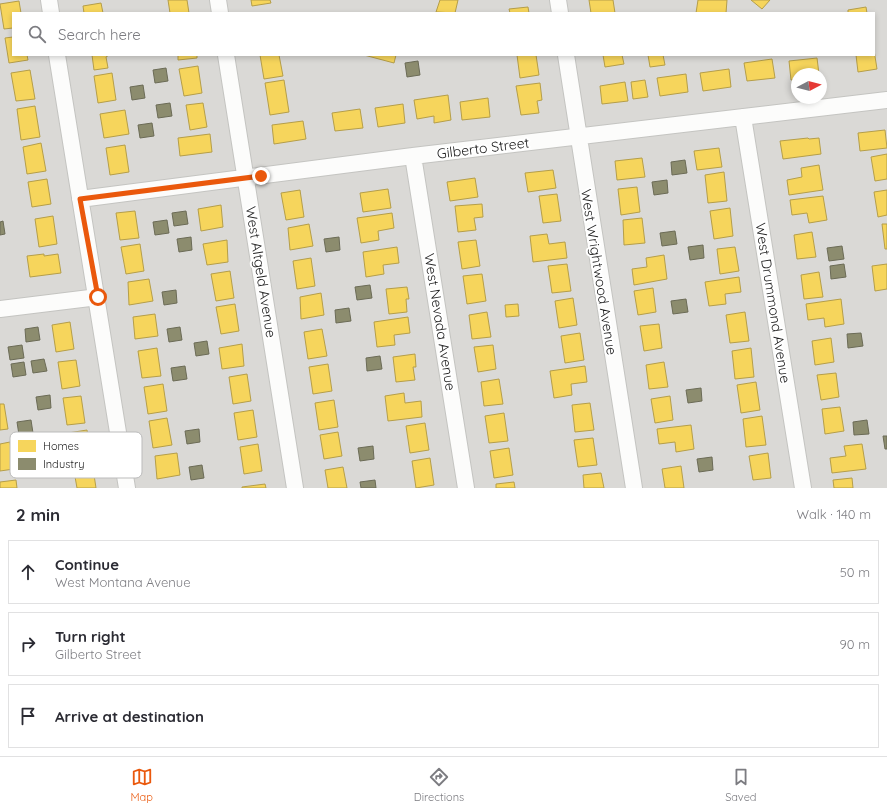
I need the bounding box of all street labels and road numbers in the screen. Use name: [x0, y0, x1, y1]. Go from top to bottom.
street label: Gilberto Street: [436, 133, 530, 163]
street label: West Wrightwood Avenue: [577, 188, 621, 356]
street label: West Altgeld Avenue: [242, 205, 280, 339]
street label: West Drummond Avenue: [751, 222, 795, 385]
street label: West Nevada Avenue: [420, 252, 460, 392]

